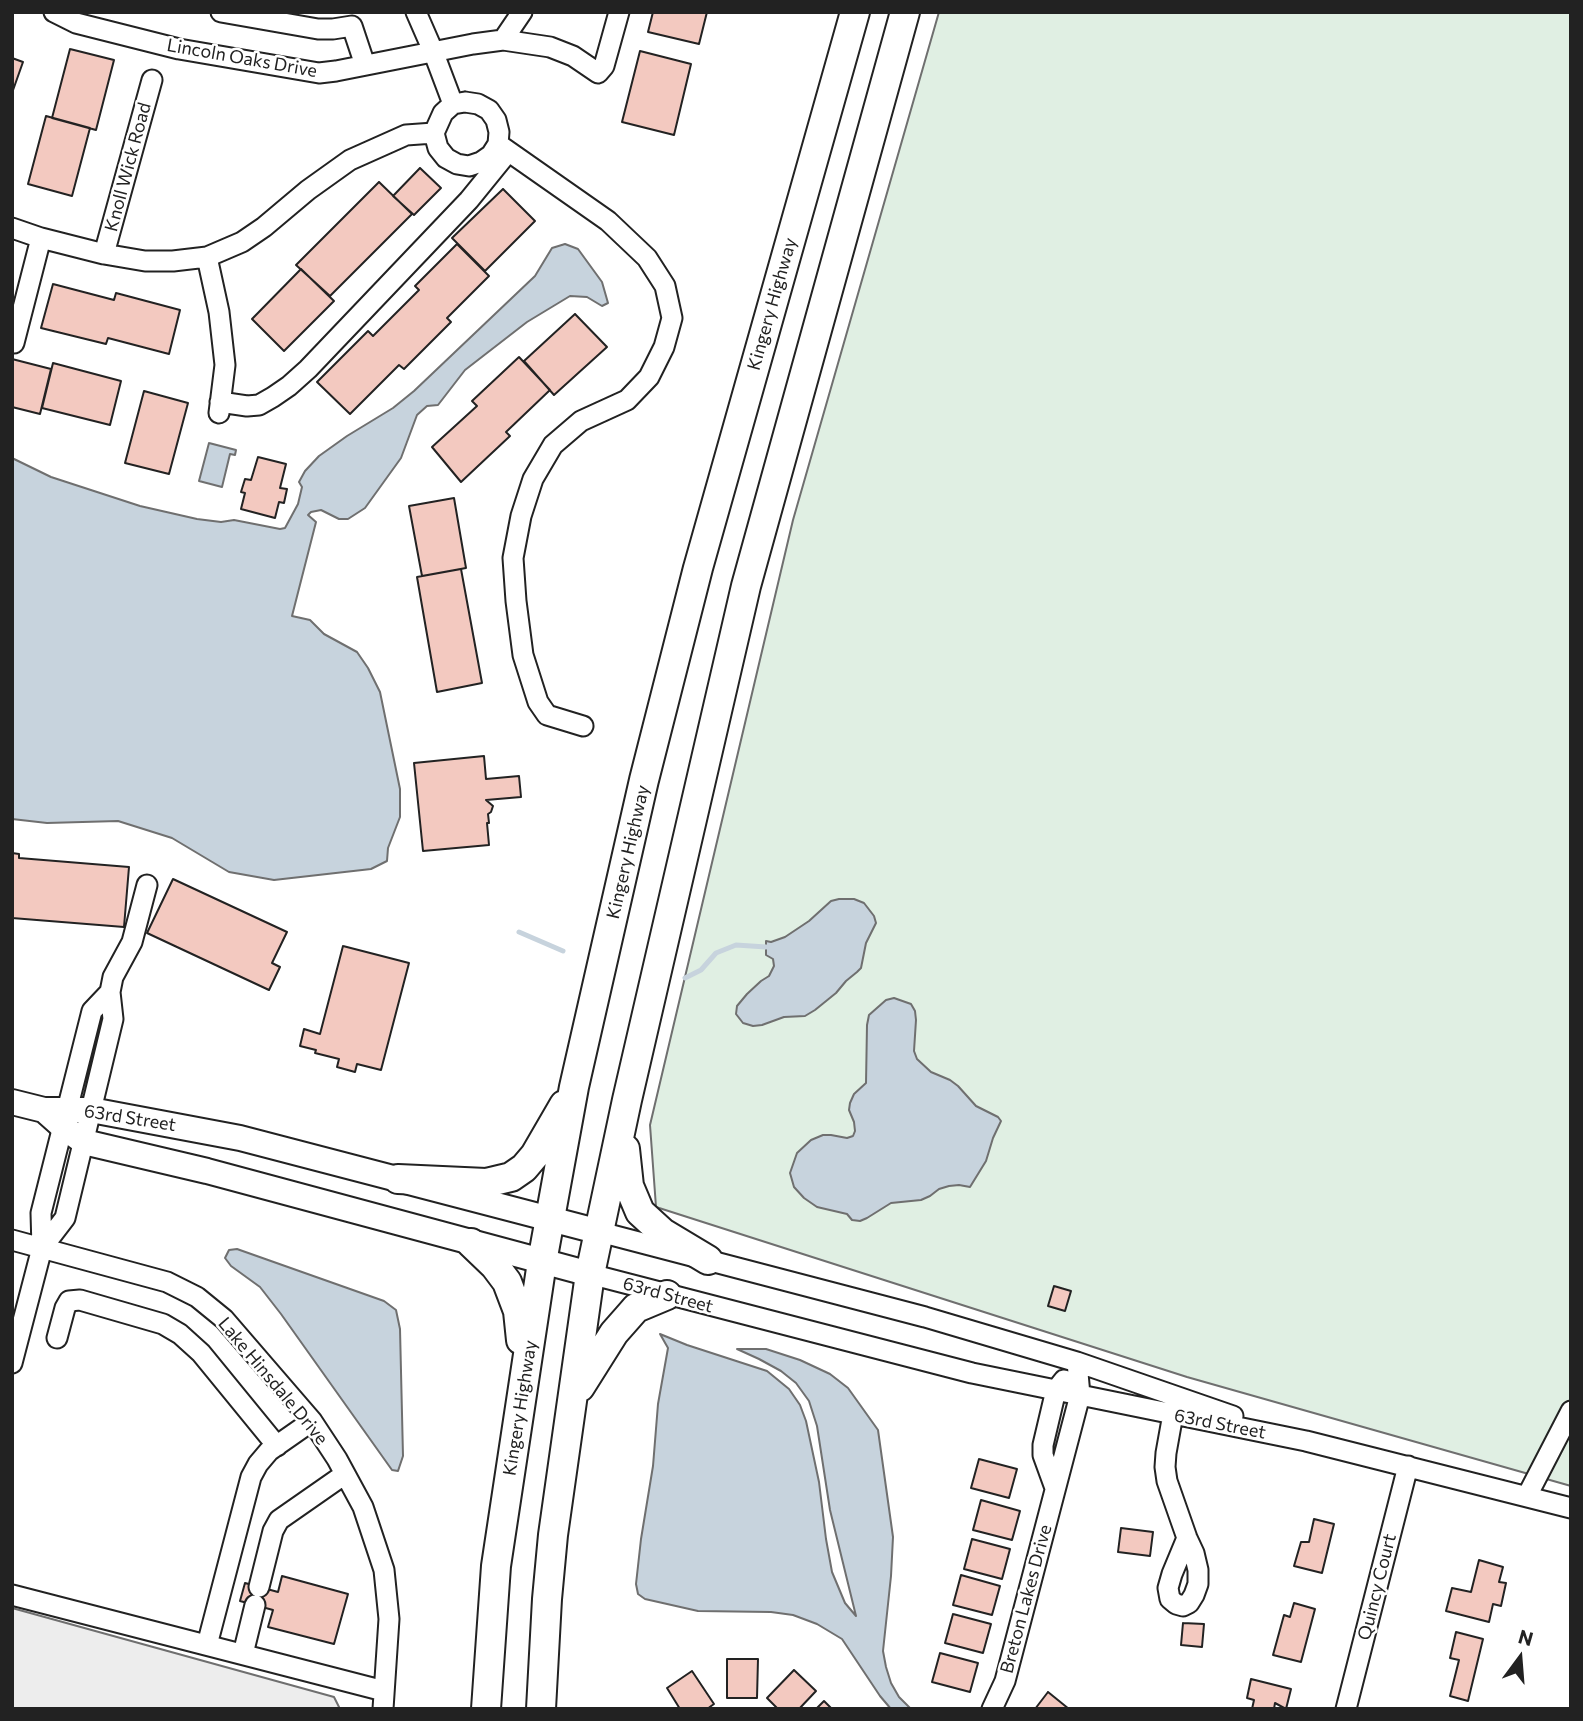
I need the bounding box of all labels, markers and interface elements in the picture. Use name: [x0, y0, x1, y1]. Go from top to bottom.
street label: Lincoln Oaks Drive: [165, 34, 319, 82]
street label: Knoll Wick Road: [100, 100, 156, 234]
street label: Kingery Highway: [743, 235, 801, 373]
street label: Kingery Highway: [602, 783, 654, 921]
street label: 63rd Street: [83, 1100, 177, 1136]
street label: 63rd Street: [620, 1273, 716, 1317]
street label: Lake Hinsdale Drive: [213, 1313, 333, 1449]
street label: Kingery Highway: [499, 1339, 541, 1477]
street label: 63rd Street: [1172, 1405, 1268, 1443]
street label: Breton Lakes Drive: [996, 1522, 1056, 1676]
street label: Quincy Court: [1353, 1531, 1401, 1643]
north arrow: [1485, 1623, 1555, 1693]
text: N: [1516, 1624, 1536, 1650]

